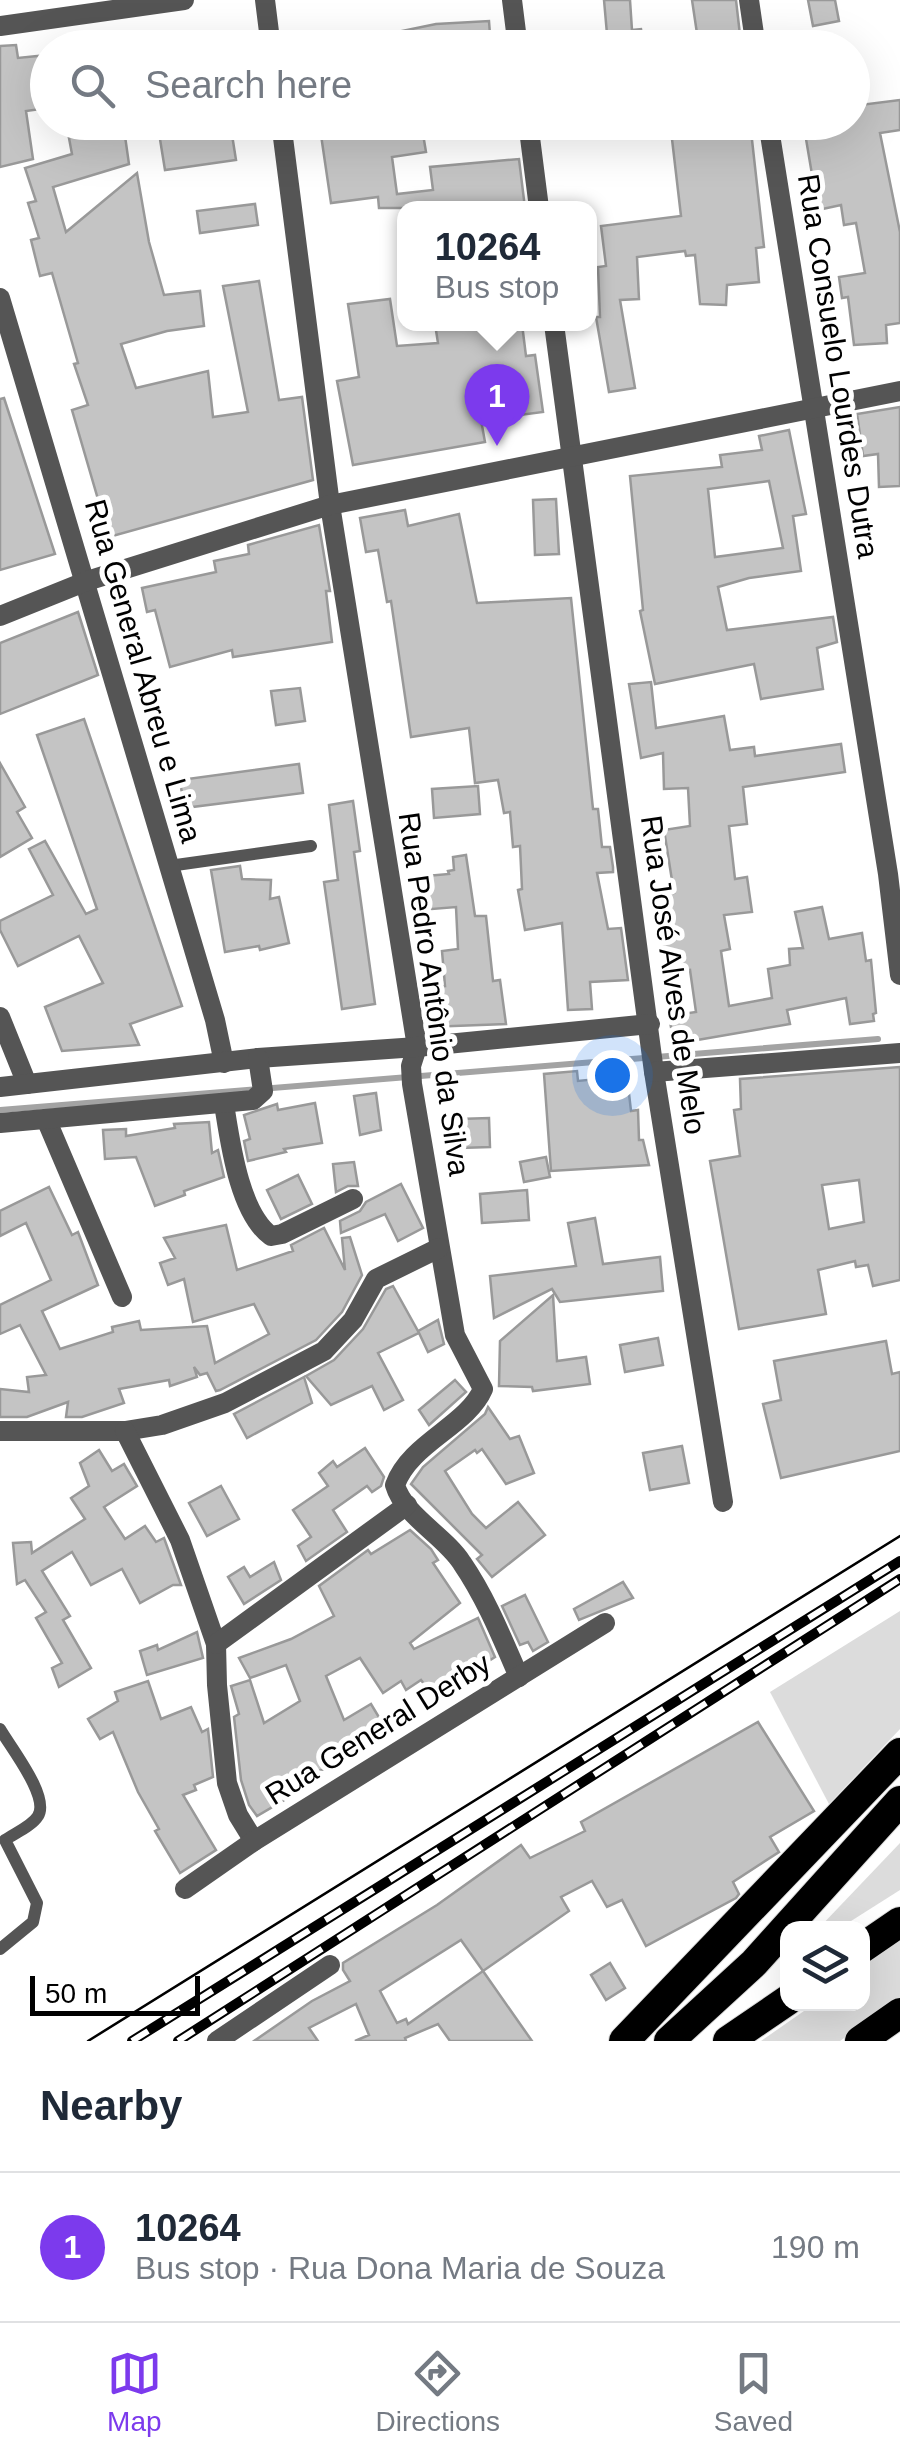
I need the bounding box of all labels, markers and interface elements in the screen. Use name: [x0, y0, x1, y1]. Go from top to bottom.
search box: [30, 30, 870, 140]
icon: search: [65, 58, 120, 113]
text: Search here: [145, 64, 352, 106]
street label: Rua Consuelo Lourdes Dutra: [792, 171, 885, 561]
popup: [397, 201, 597, 331]
text: 10264: [435, 226, 540, 268]
text: Bus stop: [435, 269, 559, 305]
pin: 1: [464, 364, 530, 446]
street label: Rua General Abreu e Lima: [79, 496, 208, 846]
street label: Rua Pedro Antônio da Silva: [393, 810, 476, 1178]
street label: Rua José Alves de Melo: [635, 813, 712, 1137]
your location: [587, 1050, 638, 1101]
street label: Rua General Derby: [259, 1646, 496, 1811]
map controls: [780, 1921, 870, 2011]
button: layers: [780, 1921, 870, 2011]
scale bar: [30, 1971, 200, 2016]
text: 50 m: [45, 1978, 107, 2009]
text: Nearby: [40, 2082, 182, 2129]
text: 10264: [135, 2207, 241, 2249]
text: 1: [64, 2229, 81, 2265]
text: 190 m: [771, 2229, 860, 2265]
text: Bus stop · Rua Dona Maria de Souza: [135, 2250, 665, 2286]
tab: Map: [107, 2346, 162, 2438]
tab: Directions: [376, 2346, 500, 2438]
tab: Saved: [714, 2346, 793, 2438]

